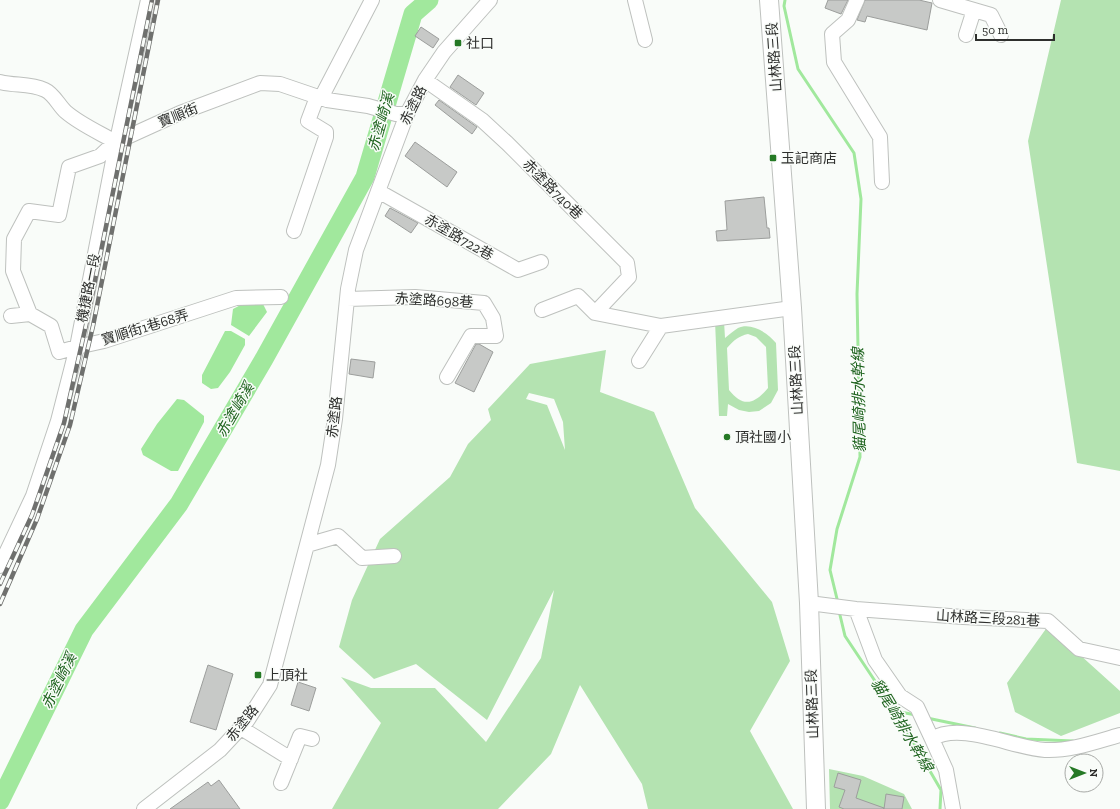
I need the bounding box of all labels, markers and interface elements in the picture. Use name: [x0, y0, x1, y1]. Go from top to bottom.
scale bar: [976, 16, 1054, 42]
street label: 山林路三段: [764, 21, 785, 92]
text: 50 m: [982, 23, 1009, 37]
place label: 社口: [466, 35, 494, 52]
marker: 社口: [453, 38, 463, 48]
street label: 赤塗路: [397, 83, 430, 128]
water label: 赤塗崎溪: [364, 89, 398, 153]
street label: 寶順街: [156, 100, 201, 131]
place label: 玉記商店: [781, 150, 837, 167]
marker: 玉記商店: [768, 153, 778, 163]
street label: 赤塗路740巷: [519, 156, 586, 223]
street label: 赤塗路722巷: [421, 211, 496, 264]
street label: 機捷路一段: [73, 252, 104, 324]
street label: 赤塗路698巷: [394, 290, 474, 311]
street label: 寶順街1巷68弄: [99, 306, 191, 349]
street label: 山林路三段: [786, 345, 807, 415]
water label: 貓尾崎排水幹線: [849, 345, 869, 453]
water label: 赤塗崎溪: [212, 378, 259, 440]
street label: 赤塗路: [324, 395, 345, 439]
place label: 頂社國小: [735, 429, 791, 446]
marker: 頂社國小: [722, 432, 732, 442]
street label: 山林路三段281巷: [936, 607, 1040, 630]
water label: 赤塗崎溪: [38, 648, 81, 712]
place label: 上頂社: [266, 667, 308, 684]
street label: 山林路三段: [803, 669, 822, 739]
marker: 上頂社: [253, 670, 263, 680]
water label: 貓尾崎排水幹線: [867, 675, 938, 776]
street label: 赤塗路: [223, 702, 262, 745]
north arrow: [1064, 753, 1104, 793]
text: N: [1087, 769, 1100, 778]

